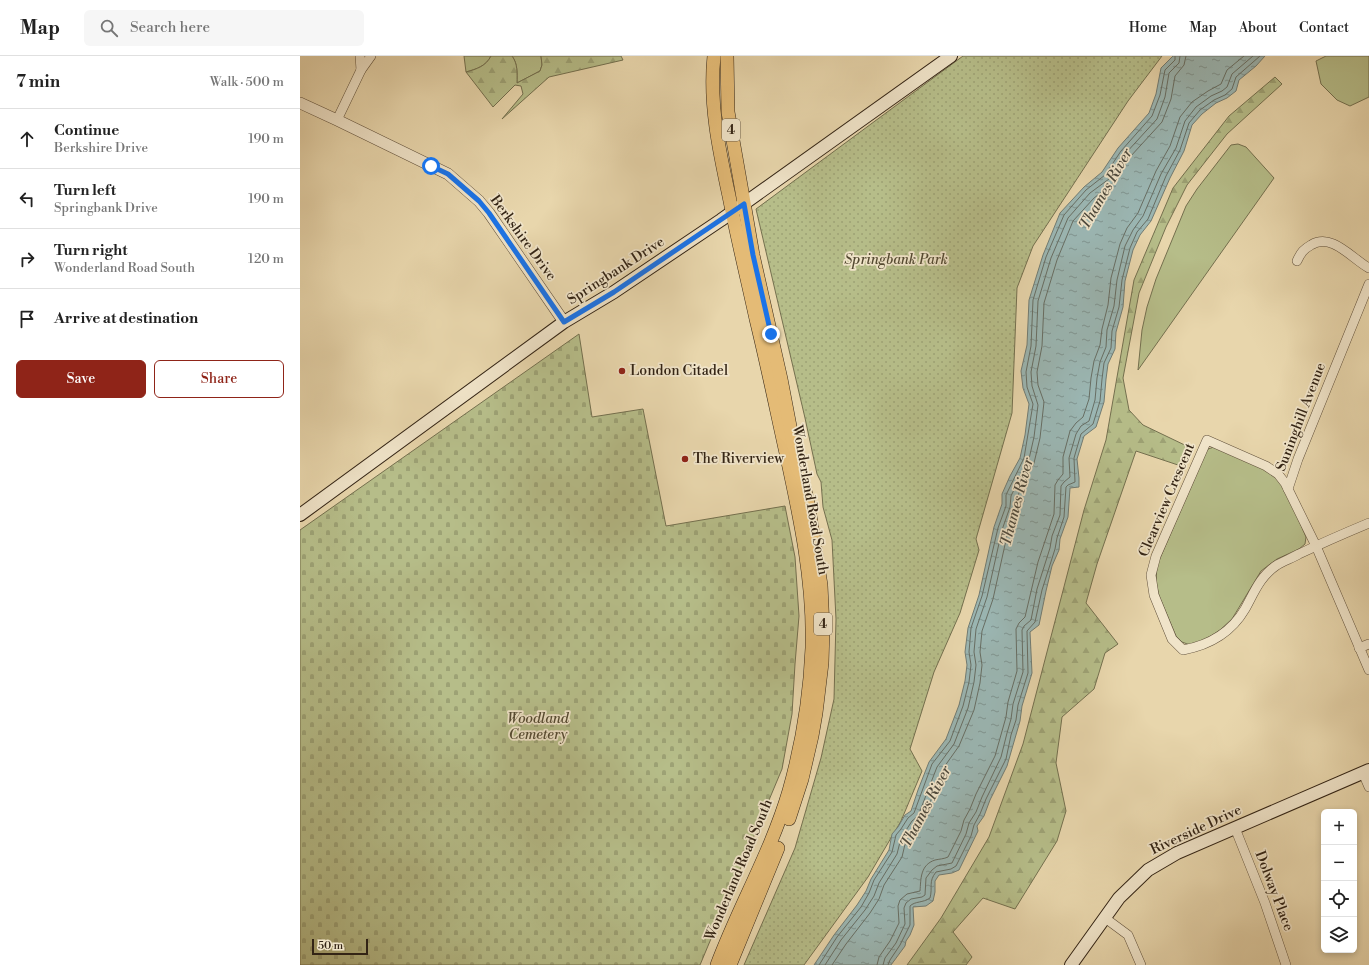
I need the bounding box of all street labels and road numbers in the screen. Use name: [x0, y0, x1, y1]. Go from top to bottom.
road number: 4: [722, 119, 740, 141]
street label: Berkshire Drive: [485, 191, 560, 284]
street label: Springbank Drive: [564, 233, 668, 309]
street label: Suninghill Avenue: [1272, 360, 1330, 474]
street label: Wonderland Road South: [788, 423, 832, 577]
street label: Clearview Crescent: [1135, 440, 1199, 560]
road number: 4: [814, 613, 832, 635]
street label: Wonderland Road South: [701, 796, 777, 944]
street label: Riverside Drive: [1148, 801, 1244, 859]
street label: Dolway Place: [1251, 848, 1297, 934]

